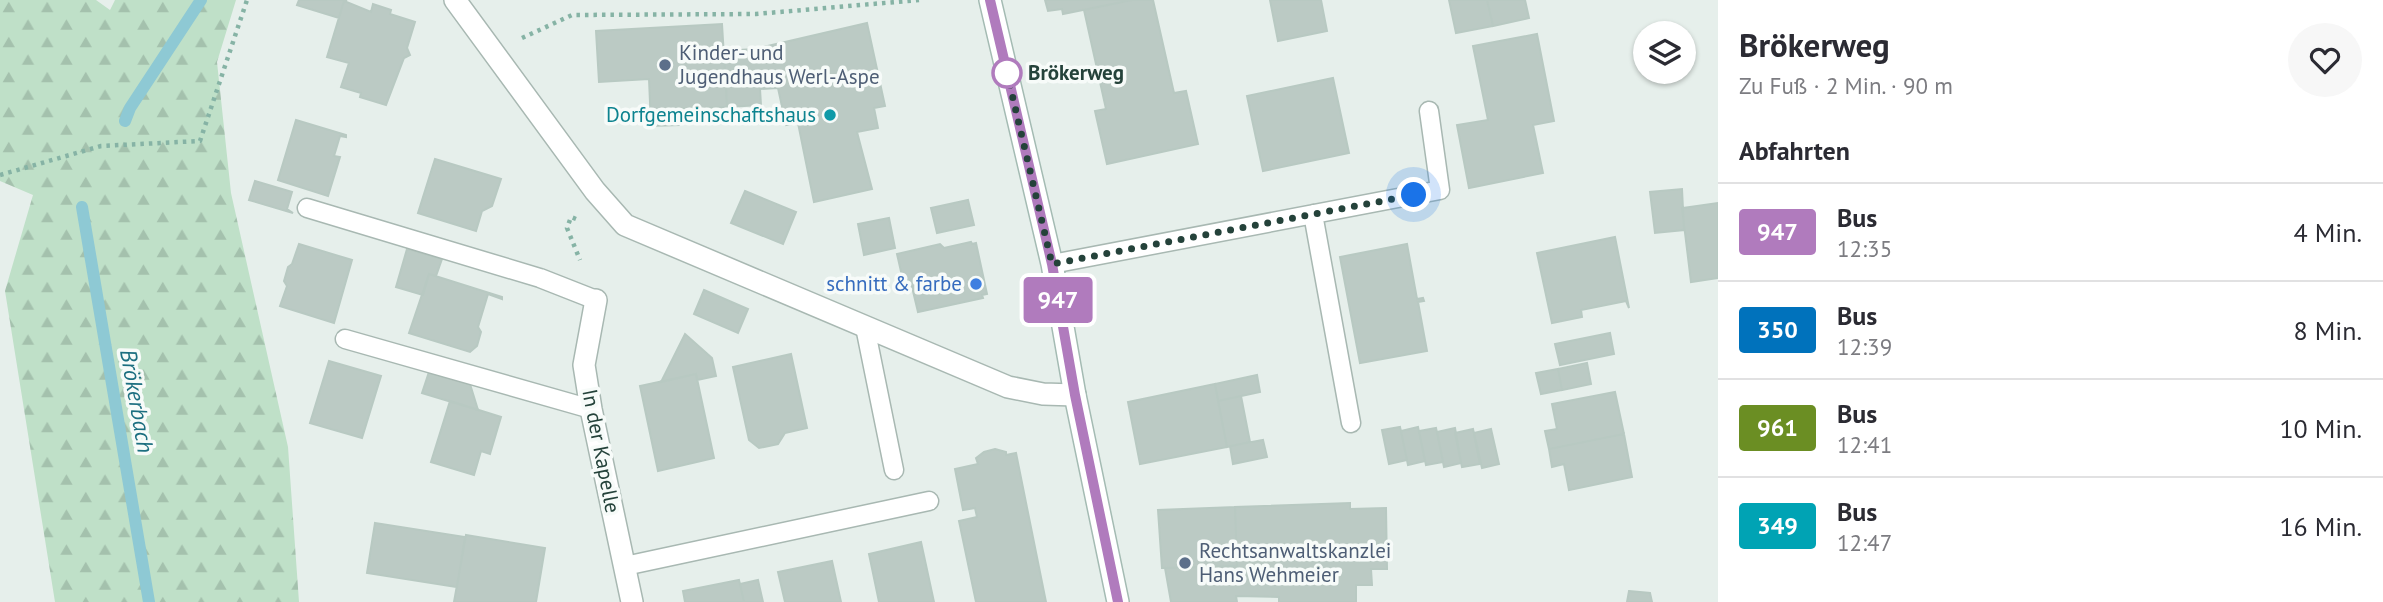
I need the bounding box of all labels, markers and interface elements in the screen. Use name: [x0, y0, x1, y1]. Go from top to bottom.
map controls: [1633, 21, 1696, 84]
button: layers: [1633, 21, 1696, 84]
text: Brökerweg: [1739, 23, 1890, 66]
button: heart: [2288, 23, 2362, 97]
place label: Kinder- und Jugendhaus Werl-Aspe: [678, 39, 880, 90]
marker: Kinder- und Jugendhaus Werl-Aspe: [657, 57, 673, 73]
marker: Brökerweg: [992, 58, 1022, 88]
place label: Brökerweg: [1028, 59, 1124, 86]
text: Zu Fuß · 2 Min. · 90 m: [1739, 71, 1953, 100]
place label: Dorfgemeinschaftshaus: [606, 101, 816, 128]
marker: Dorfgemeinschaftshaus: [822, 107, 838, 123]
text: Abfahrten: [1739, 134, 1850, 167]
your location: [1396, 177, 1431, 212]
text: Bus: [1837, 201, 1877, 234]
text: 947: [1757, 216, 1798, 247]
text: 4 Min.: [2294, 216, 2362, 249]
text: 12:35: [1837, 234, 1892, 263]
place label: schnitt & farbe: [826, 270, 962, 297]
marker: schnitt & farbe: [968, 276, 984, 292]
line badge: 947: [1018, 277, 1098, 323]
text: 947: [1038, 284, 1078, 315]
text: Bus: [1837, 299, 1877, 332]
text: 350: [1757, 314, 1798, 345]
text: 8 Min.: [2294, 314, 2362, 347]
text: 12:39: [1837, 332, 1892, 361]
water label: Brökerbach: [114, 347, 161, 455]
street label: In der Kapelle: [576, 387, 627, 515]
text: Bus: [1837, 397, 1877, 430]
text: 961: [1757, 412, 1798, 443]
text: 10 Min.: [2279, 412, 2362, 445]
text: 12:41: [1837, 430, 1892, 459]
text: Bus: [1837, 495, 1877, 528]
text: 349: [1757, 510, 1798, 541]
text: 16 Min.: [2279, 510, 2362, 543]
text: 12:47: [1837, 528, 1892, 557]
place label: Rechtsanwaltskanzlei Hans Wehmeier: [1199, 537, 1391, 588]
marker: Rechtsanwaltskanzlei Hans Wehmeier: [1177, 555, 1193, 571]

